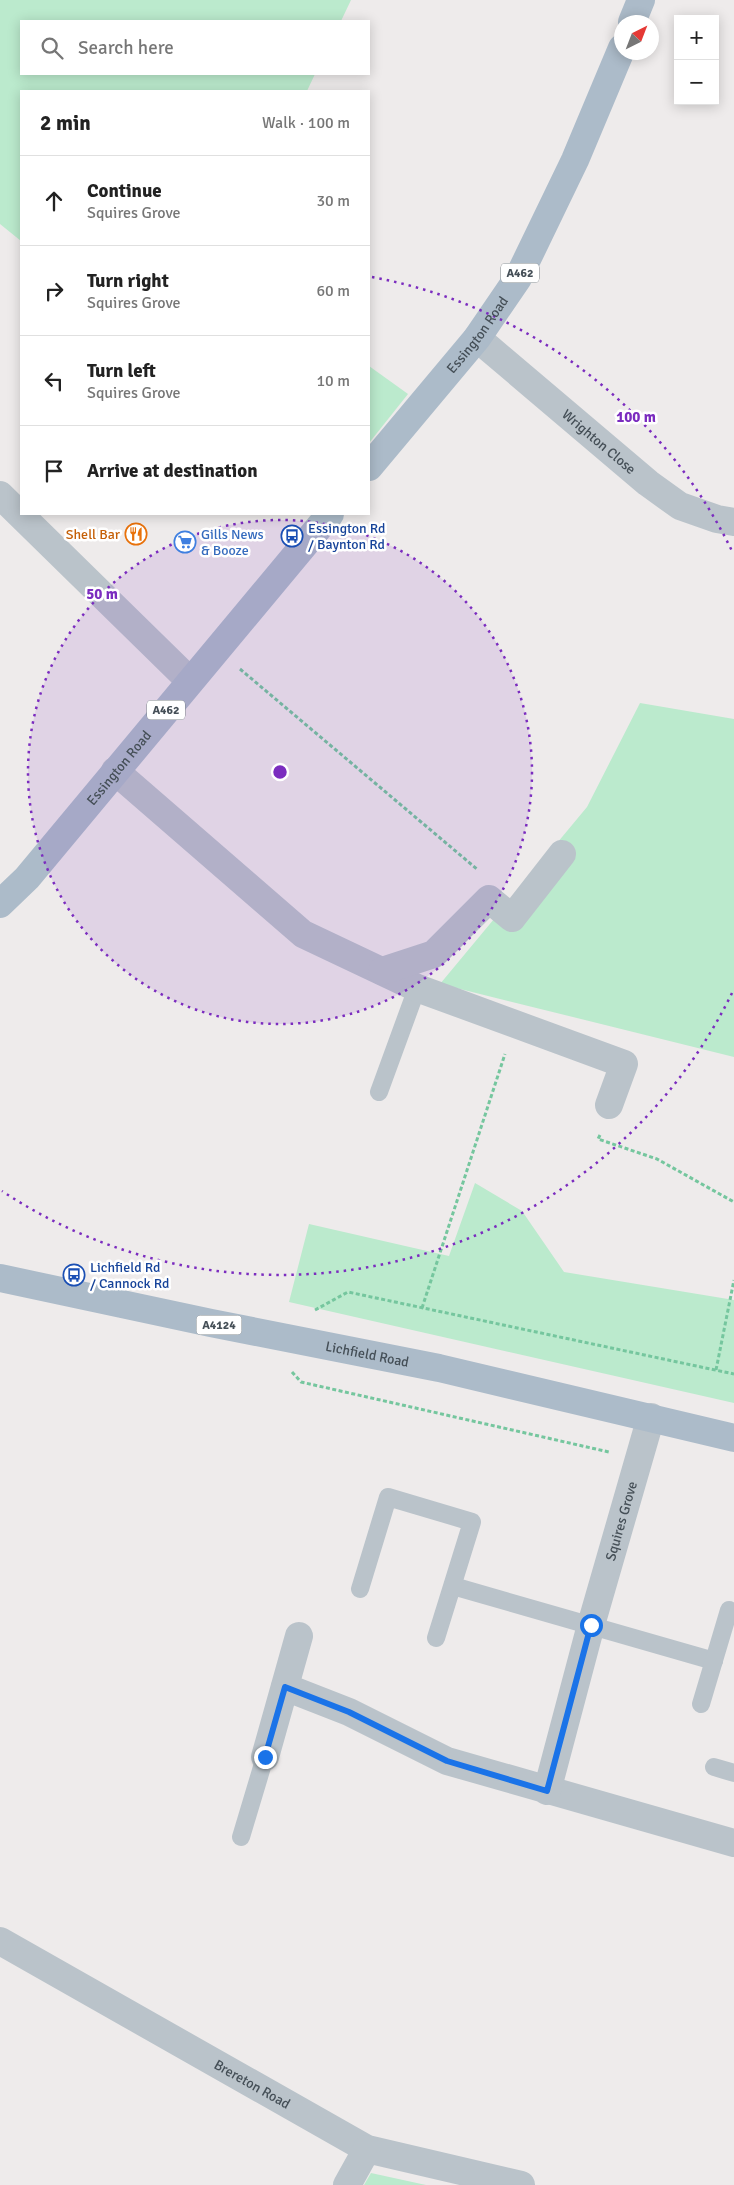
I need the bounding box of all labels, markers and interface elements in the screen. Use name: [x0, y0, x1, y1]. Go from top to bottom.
north arrow: [614, 15, 659, 60]
map controls: [674, 15, 719, 105]
button: +: [674, 15, 719, 60]
search box: [20, 20, 370, 75]
icon: search: [38, 34, 66, 62]
text: Search here: [78, 36, 174, 60]
button: −: [674, 60, 719, 105]
text: 2 min: [40, 110, 91, 136]
text: Walk · 100 m: [262, 113, 350, 133]
text: Continue: [87, 179, 162, 203]
icon: ahead: [40, 187, 68, 215]
text: 30 m: [316, 191, 350, 211]
text: Squires Grove: [87, 203, 181, 223]
road number: A462: [501, 264, 539, 282]
text: Turn right: [87, 269, 169, 293]
icon: right: [40, 277, 68, 305]
text: 60 m: [316, 281, 350, 301]
text: Squires Grove: [87, 293, 181, 313]
street label: Essington Road: [443, 293, 512, 377]
text: Turn left: [87, 359, 156, 383]
icon: left: [40, 367, 68, 395]
text: 10 m: [316, 371, 350, 391]
text: Squires Grove: [87, 383, 181, 403]
street label: Wrighton Close: [558, 406, 639, 478]
text: 100 m: [616, 408, 656, 426]
icon: arrive: [40, 457, 68, 485]
text: Arrive at destination: [87, 459, 258, 483]
place label: Essington Rd / Baynton Rd: [308, 520, 385, 553]
restaurant icon: Shell Bar: [124, 522, 148, 546]
bus stop icon: Essington Rd / Baynton Rd: [280, 524, 304, 548]
place label: Shell Bar: [66, 526, 121, 543]
place label: Gills News & Booze: [201, 526, 264, 559]
supermarket icon: Gills News & Booze: [173, 530, 197, 554]
text: 50 m: [86, 585, 118, 603]
road number: A462: [147, 700, 185, 720]
street label: Essington Road: [83, 727, 155, 809]
centre of rings: [271, 763, 289, 781]
place label: Lichfield Rd / Cannock Rd: [90, 1259, 169, 1292]
bus stop icon: Lichfield Rd / Cannock Rd: [62, 1263, 86, 1287]
road number: A4124: [196, 1316, 242, 1334]
street label: Lichfield Road: [324, 1338, 410, 1371]
street label: Squires Grove: [602, 1479, 641, 1563]
route start: [580, 1614, 603, 1637]
route end: [254, 1746, 277, 1769]
street label: Brereton Road: [211, 2056, 293, 2113]

